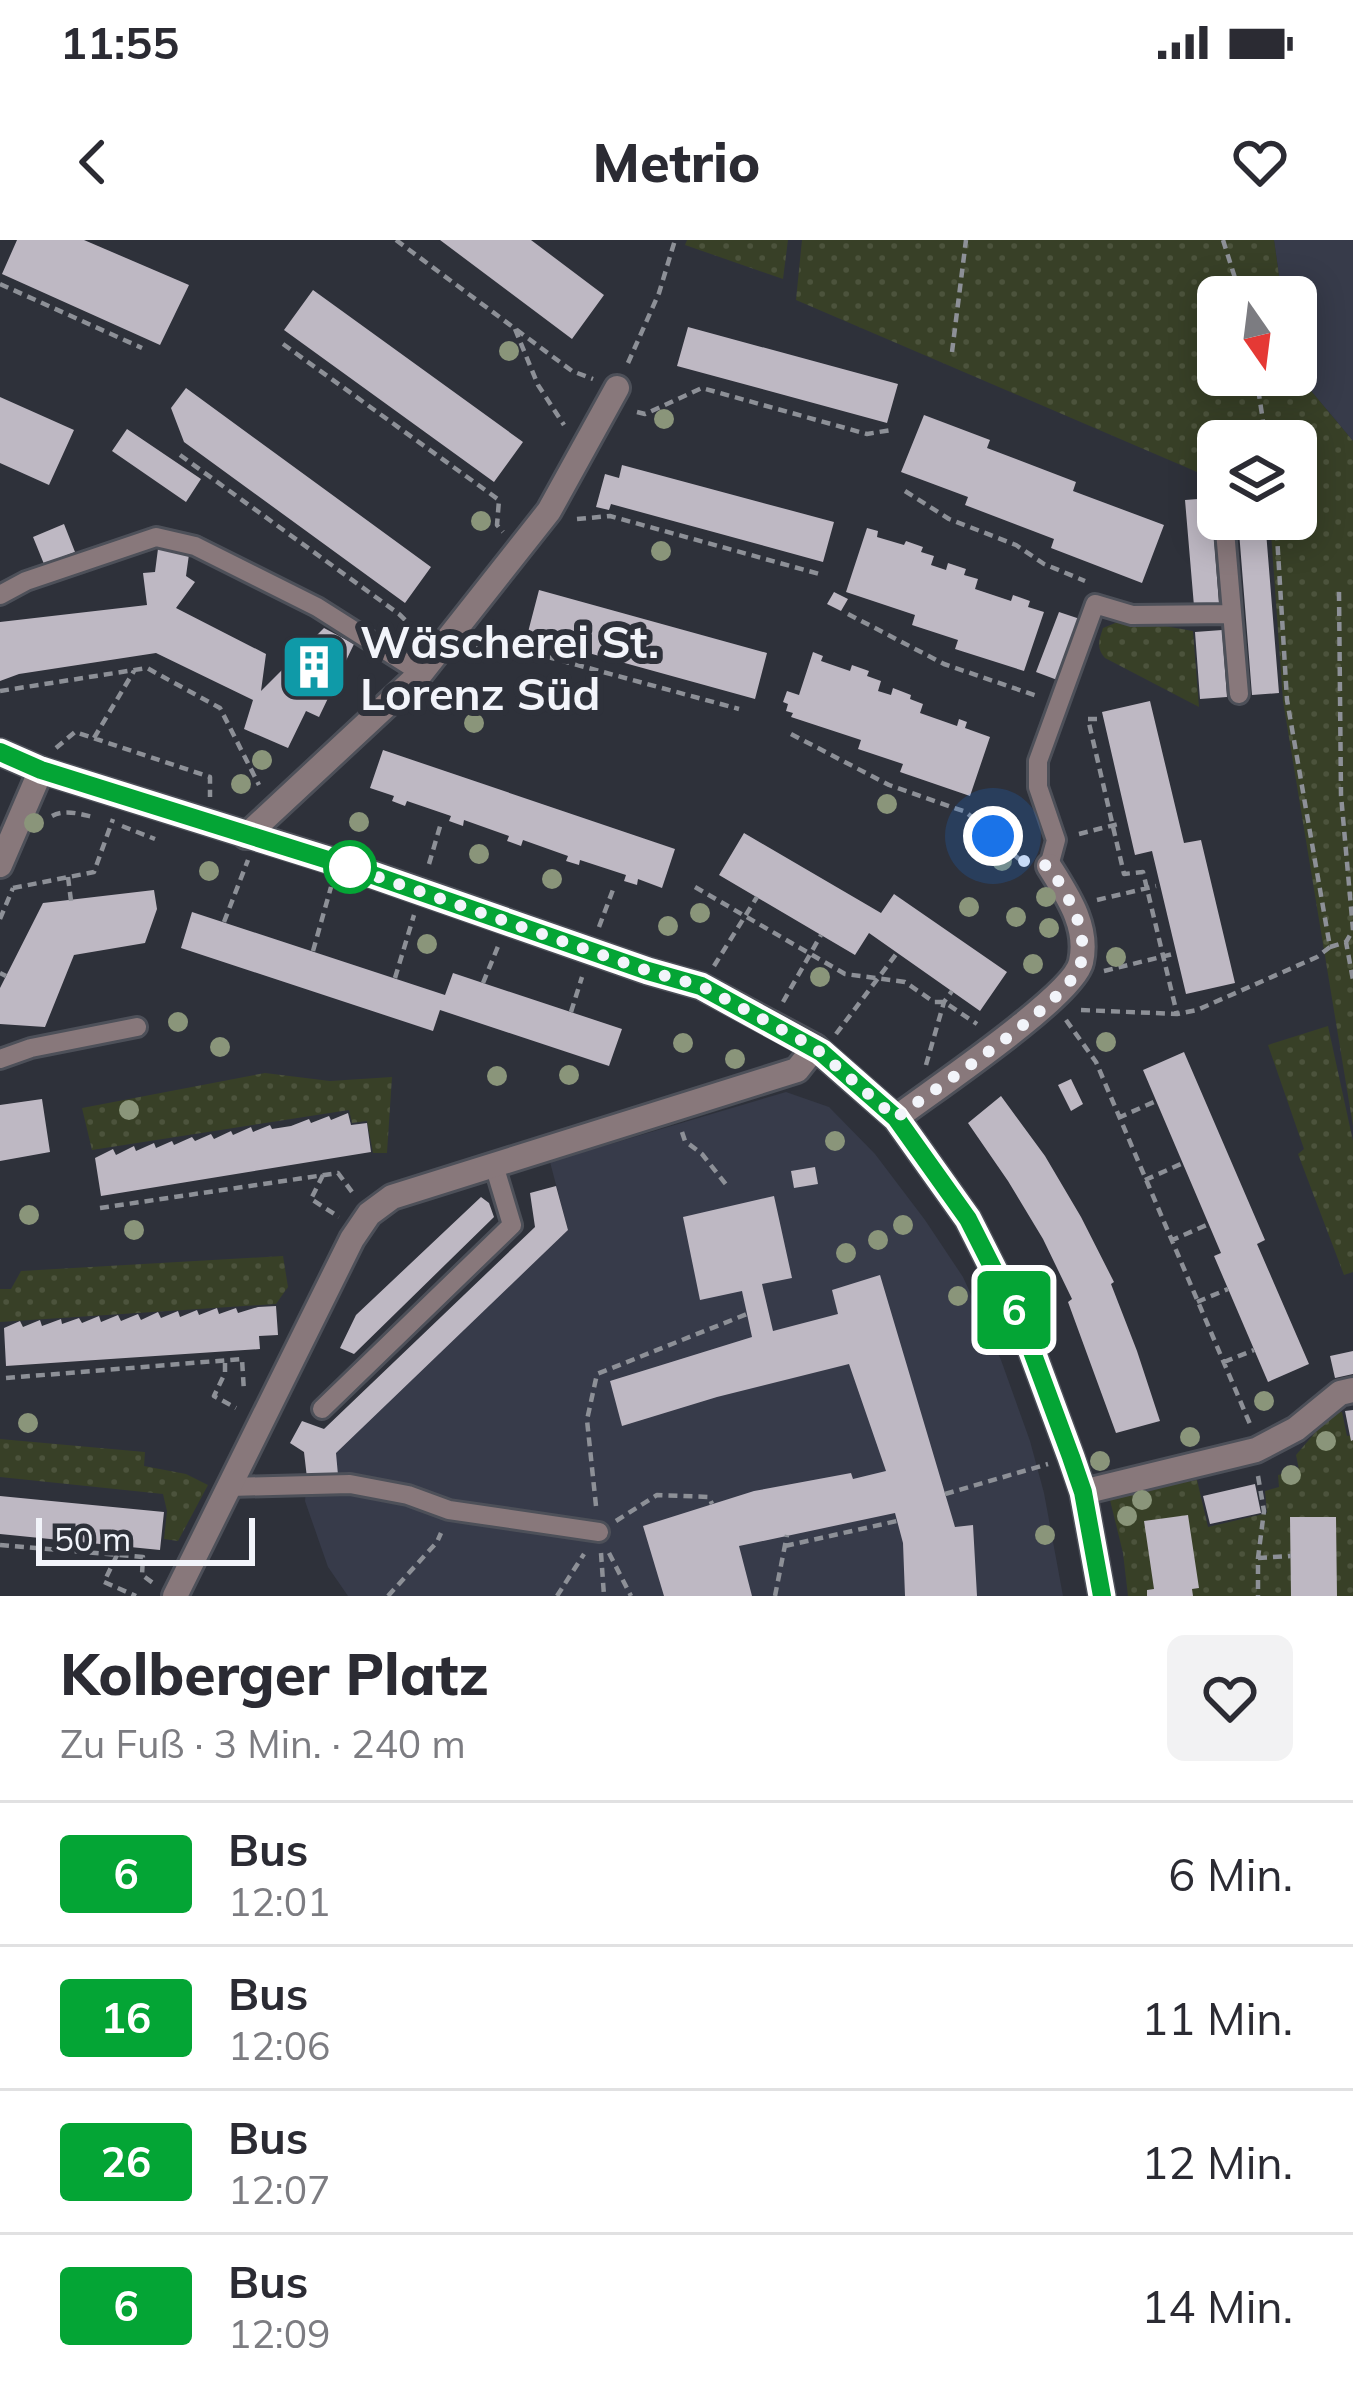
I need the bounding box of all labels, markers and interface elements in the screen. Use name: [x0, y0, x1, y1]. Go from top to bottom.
text: 11:55: [60, 14, 179, 70]
text: Metrio: [593, 128, 760, 196]
icon: back: [60, 129, 126, 195]
icon: heart: [1227, 129, 1293, 195]
north arrow: [1197, 276, 1317, 396]
map controls: [1197, 276, 1317, 540]
button: layers: [1197, 420, 1317, 540]
place label: Wäscherei St. Lorenz Süd: [360, 613, 659, 721]
building icon: Wäscherei St. Lorenz Süd: [279, 632, 349, 702]
your location: [963, 806, 1023, 866]
unlabelled marker: [325, 842, 375, 892]
line badge: 6: [975, 1271, 1053, 1349]
text: 6: [1001, 1283, 1027, 1336]
scale bar: [36, 1512, 255, 1565]
text: 50 m: [54, 1518, 131, 1559]
button: heart: [1167, 1635, 1293, 1761]
text: Kolberger Platz: [60, 1638, 489, 1709]
text: Zu Fuß · 3 Min. · 240 m: [60, 1719, 466, 1768]
text: Bus: [228, 1821, 308, 1877]
text: 6 Min.: [1168, 1846, 1293, 1902]
text: 6: [113, 1847, 139, 1900]
text: 12:01: [228, 1877, 331, 1926]
text: Bus: [228, 1965, 308, 2021]
text: 11 Min.: [1141, 1990, 1293, 2046]
text: 16: [101, 1991, 151, 2044]
text: 12:06: [228, 2021, 331, 2070]
text: Bus: [228, 2109, 308, 2165]
text: 12 Min.: [1141, 2134, 1293, 2190]
text: 26: [101, 2135, 151, 2188]
text: 12:07: [228, 2165, 331, 2214]
text: Bus: [228, 2253, 308, 2309]
text: 14 Min.: [1141, 2278, 1293, 2334]
text: 6: [113, 2279, 139, 2332]
text: 12:09: [228, 2309, 331, 2358]

